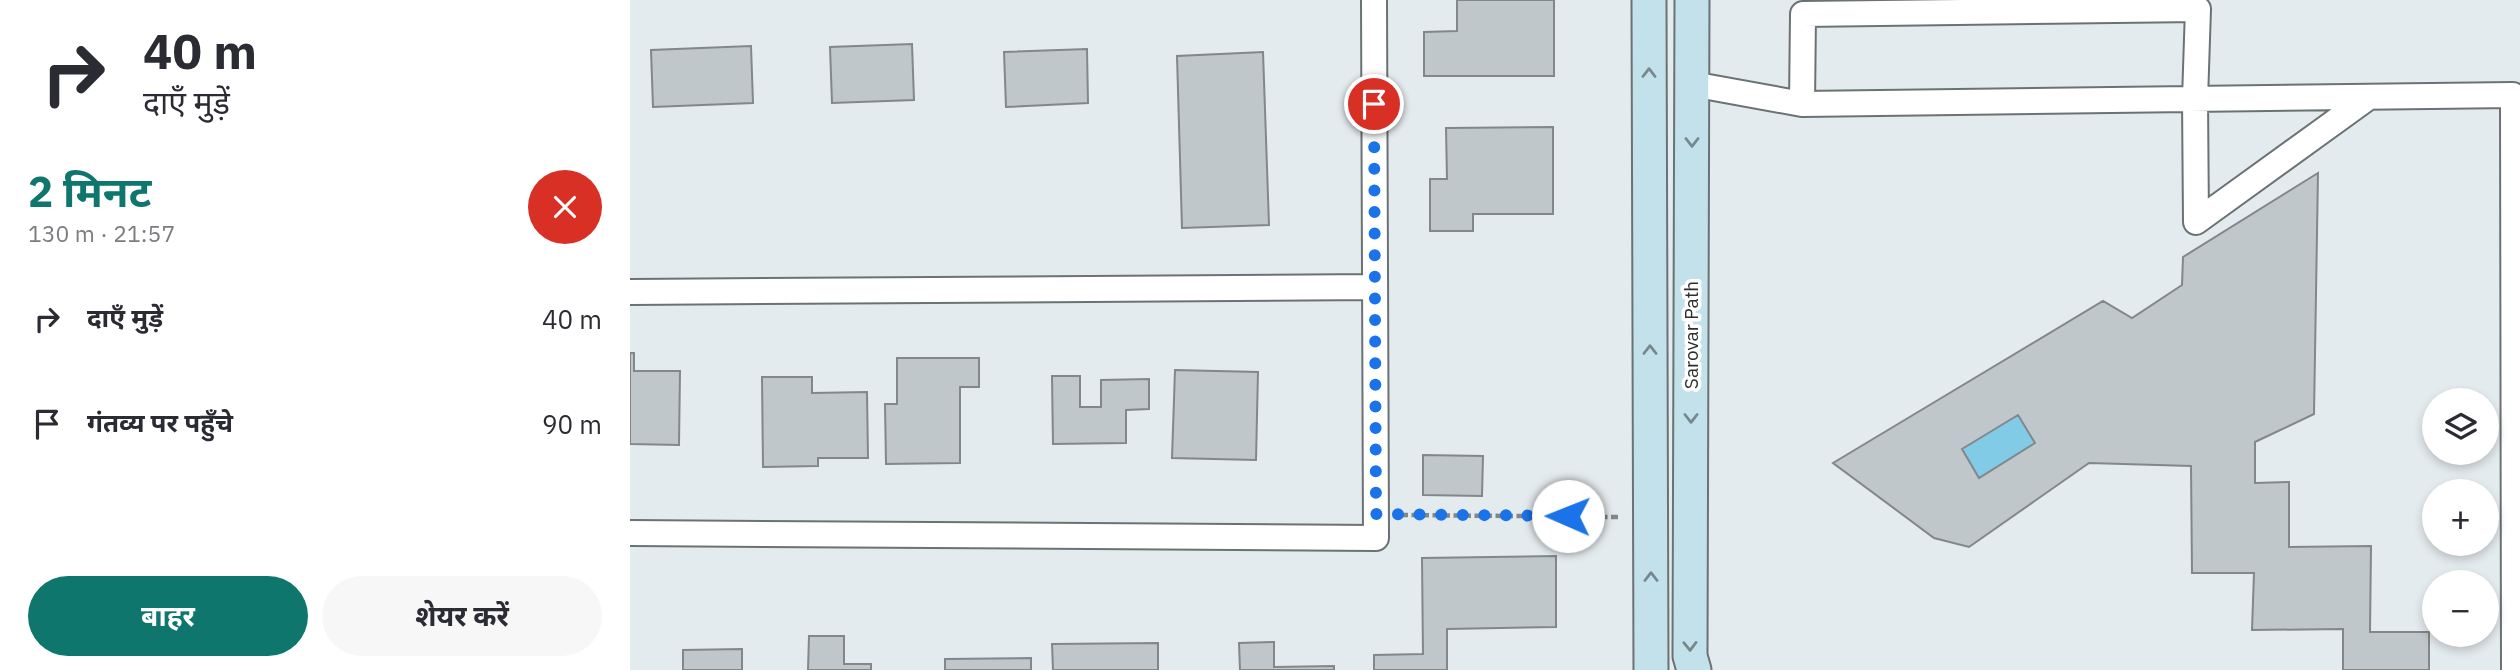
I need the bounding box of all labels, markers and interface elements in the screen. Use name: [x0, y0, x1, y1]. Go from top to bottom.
text: 40 m: [143, 19, 257, 82]
icon: right: [28, 28, 119, 119]
one-way arrow: [1641, 68, 1657, 78]
pin: [1344, 74, 1404, 134]
text: दाएँ मुड़ें: [143, 81, 230, 123]
icon: arrive: [1355, 85, 1393, 123]
one-way arrow: [1684, 137, 1700, 147]
text: 2 मिनट: [28, 164, 151, 219]
button: close: [528, 170, 602, 244]
text: 130 m · 21:57: [28, 218, 175, 248]
street label: Sarovar Path: [1679, 281, 1703, 389]
icon: right: [28, 300, 66, 338]
text: दाएँ मुड़ें: [87, 300, 163, 334]
text: 40 m: [542, 302, 602, 336]
one-way arrow: [1642, 344, 1658, 355]
map controls: [2422, 388, 2499, 647]
button: layers: [2422, 388, 2499, 465]
icon: arrive: [28, 405, 66, 443]
text: गंतव्य पर पहुँचे: [87, 405, 233, 439]
text: 90 m: [542, 407, 602, 441]
one-way arrow: [1683, 413, 1699, 424]
position arrow: [1531, 479, 1605, 553]
button: +: [2422, 479, 2499, 556]
button: −: [2422, 570, 2499, 647]
one-way arrow: [1643, 572, 1659, 582]
button: बाहर: [28, 576, 308, 656]
button: शेयर करें: [322, 576, 602, 656]
one-way arrow: [1682, 641, 1698, 651]

